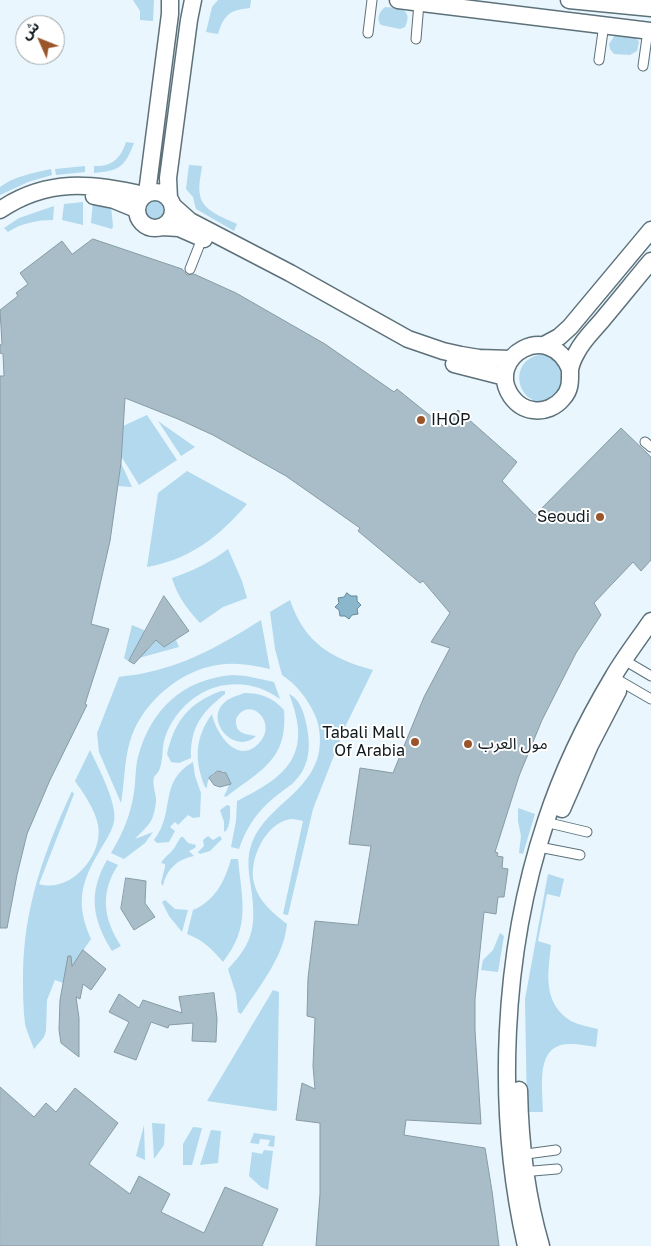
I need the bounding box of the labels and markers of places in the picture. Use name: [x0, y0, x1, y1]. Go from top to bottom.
place label: IHOP: [431, 410, 471, 430]
marker: IHOP: [415, 414, 427, 426]
place label: Seoudi: [537, 507, 590, 527]
marker: Seoudi: [594, 511, 606, 523]
place label: Tabali Mall Of Arabia: [322, 723, 405, 761]
place label: مول العرب: [478, 734, 548, 754]
marker: Tabali Mall Of Arabia: [409, 736, 421, 748]
marker: مول العرب: [462, 738, 474, 750]

